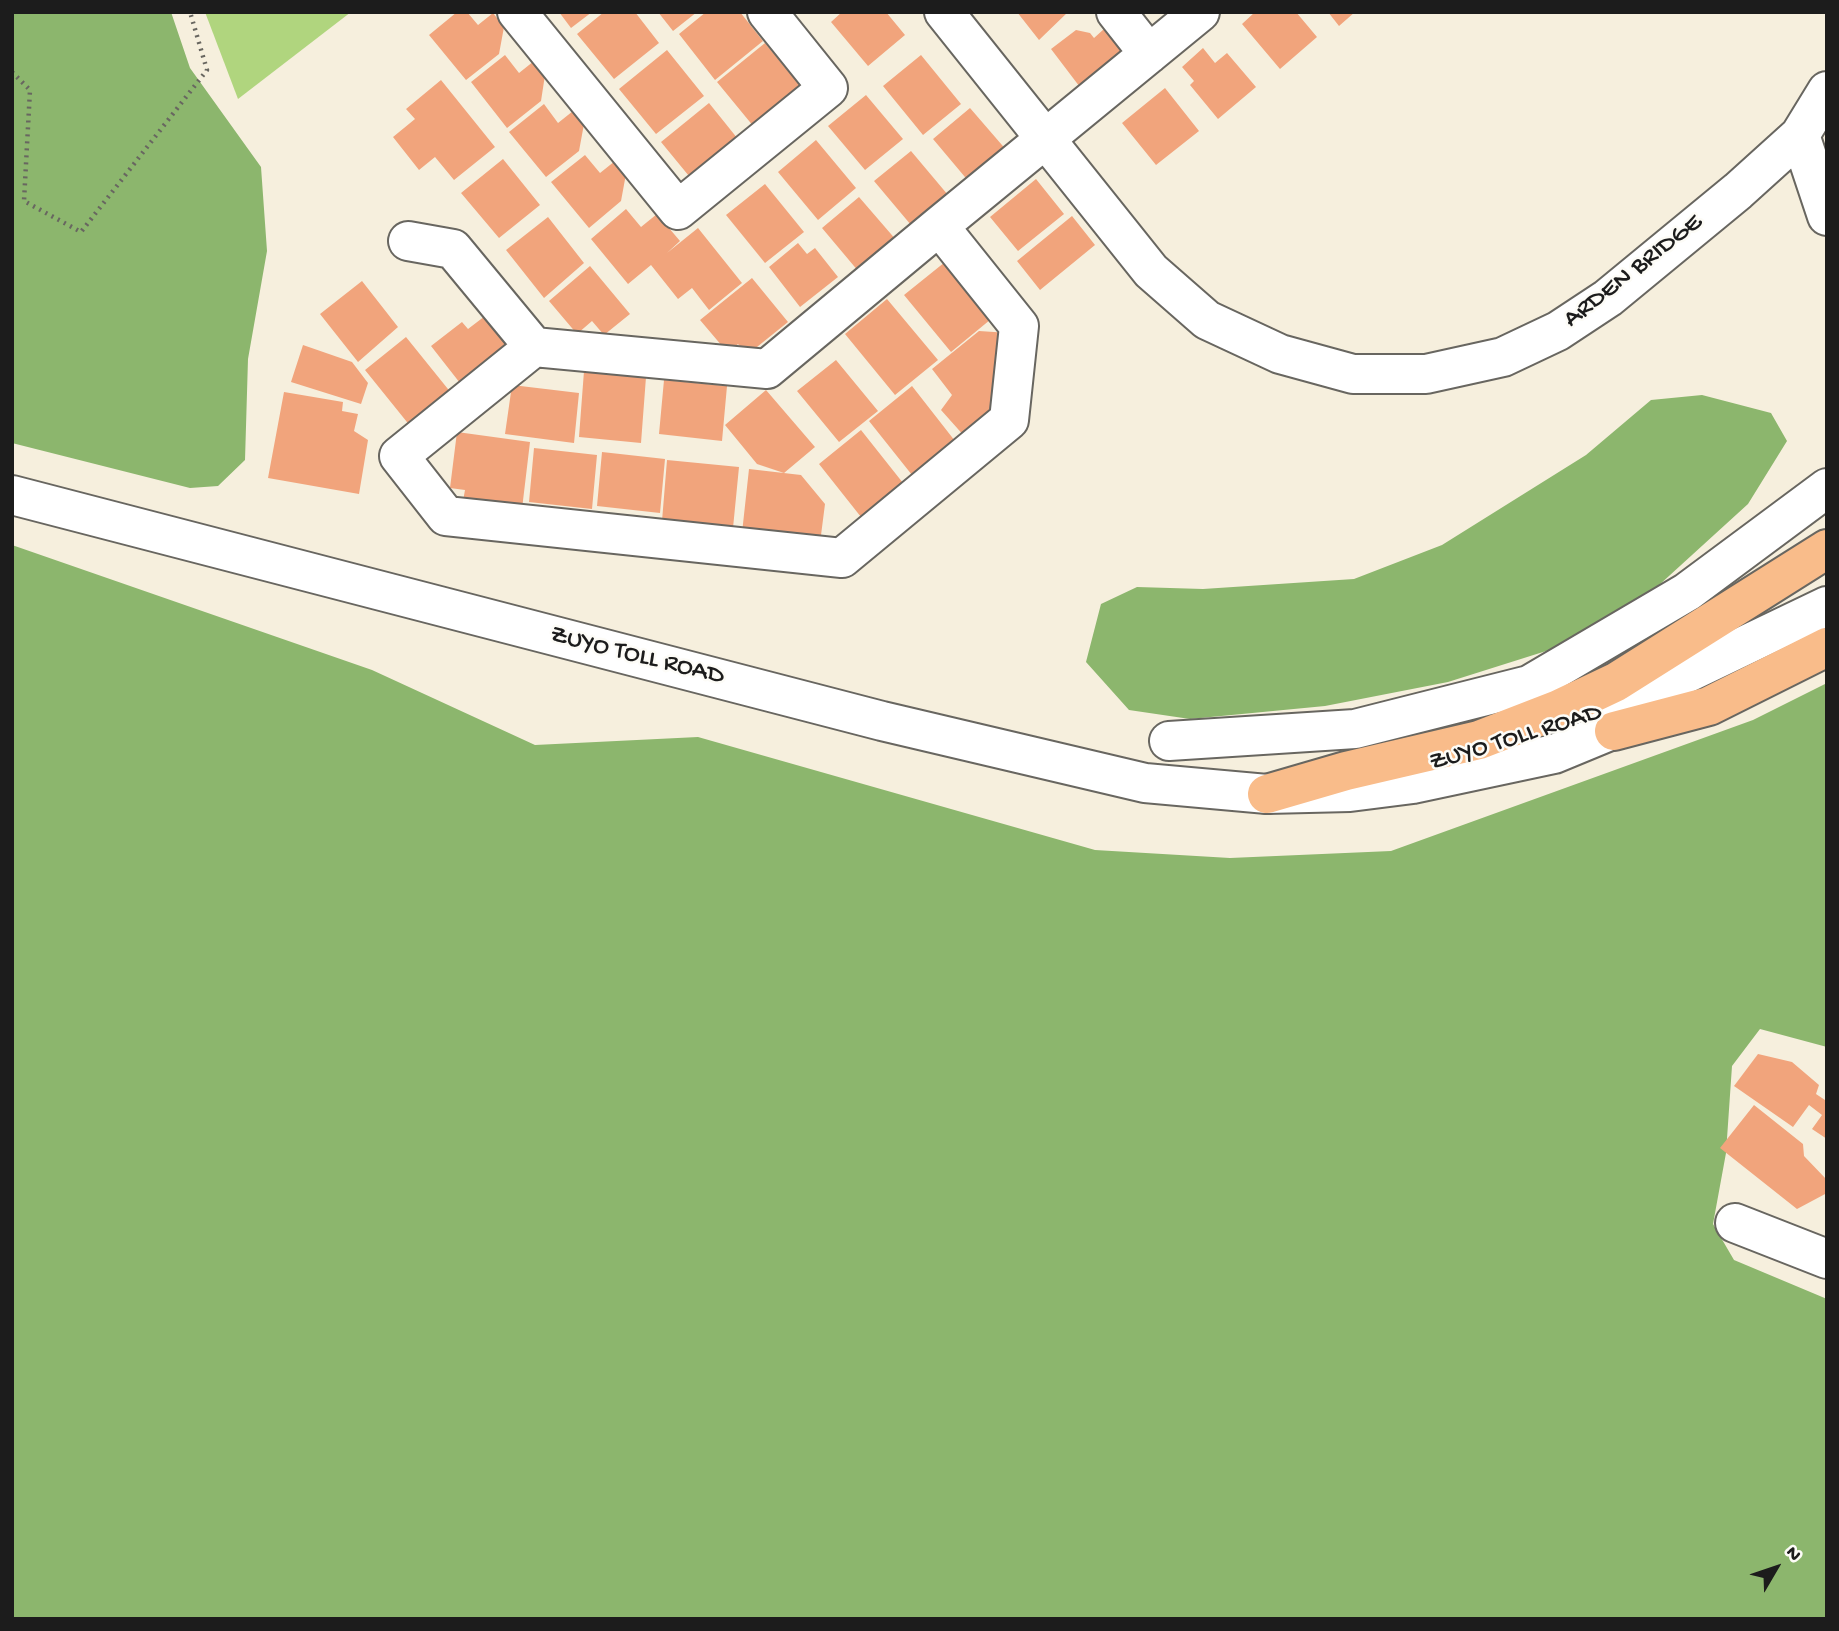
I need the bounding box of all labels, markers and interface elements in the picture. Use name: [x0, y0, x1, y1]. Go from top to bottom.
street label: ARDEN BRIDGE: [1558, 208, 1710, 336]
street label: ZUYO TOLL ROAD: [547, 620, 727, 694]
street label: ZUYO TOLL ROAD: [1426, 698, 1606, 780]
north arrow: [1741, 1533, 1811, 1603]
text: N: [1780, 1542, 1806, 1567]

